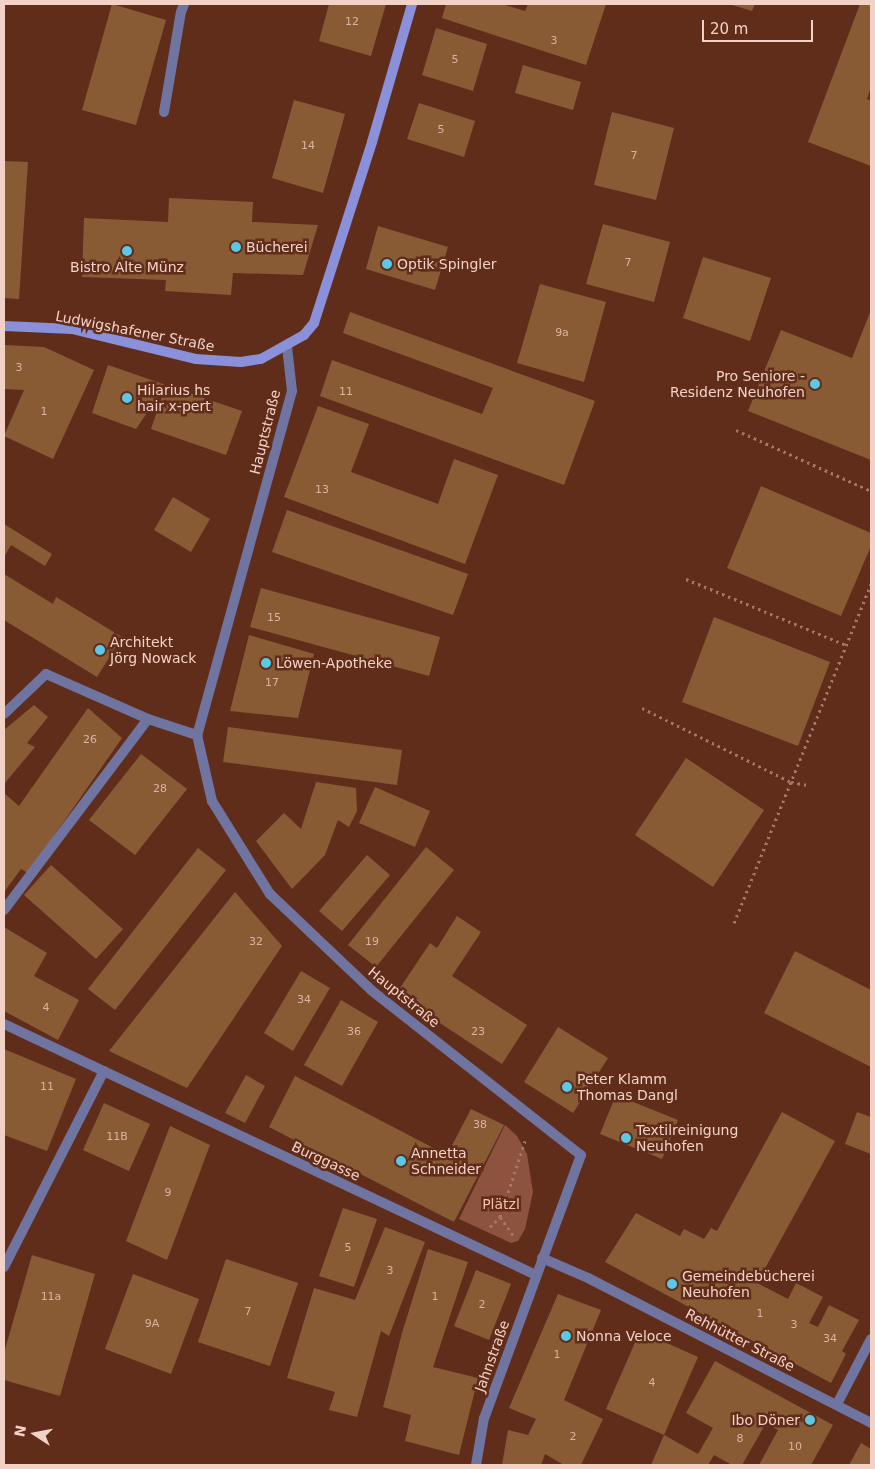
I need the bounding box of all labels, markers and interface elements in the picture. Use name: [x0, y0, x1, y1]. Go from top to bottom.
scale bar: [705, 10, 816, 42]
house number: 12: [345, 15, 359, 29]
text: 20 m: [710, 20, 748, 38]
house number: 3: [551, 34, 557, 48]
house number: 5: [452, 53, 458, 67]
house number: 5: [438, 123, 444, 137]
house number: 14: [301, 139, 315, 153]
house number: 7: [631, 149, 637, 163]
place label: Bücherei: [246, 239, 308, 255]
marker: Bücherei: [230, 241, 242, 253]
marker: Bistro Alte Münz: [121, 245, 133, 257]
place label: Optik Spingler: [397, 256, 497, 272]
house number: 7: [625, 256, 631, 270]
marker: Optik Spingler: [381, 258, 393, 270]
place label: Bistro Alte Münz: [70, 259, 184, 275]
street label: Ludwigshafener Straße: [54, 307, 216, 355]
house number: 9a: [555, 326, 569, 340]
house number: 3: [16, 361, 22, 375]
place label: Pro Seniore - Residenz Neuhofen: [670, 368, 805, 401]
marker: Pro Seniore - Residenz Neuhofen: [809, 378, 821, 390]
place label: Hilarius hs hair x-pert: [137, 382, 211, 414]
house number: 11: [339, 385, 353, 399]
street label: Hauptstraße: [246, 388, 284, 476]
marker: Hilarius hs hair x-pert: [121, 392, 133, 404]
house number: 1: [41, 405, 47, 419]
house number: 13: [315, 483, 329, 497]
house number: 15: [267, 611, 281, 625]
place label: Architekt Jörg Nowack: [110, 634, 196, 666]
marker: Architekt Jörg Nowack: [94, 644, 106, 656]
place label: Löwen-Apotheke: [276, 655, 392, 671]
marker: Löwen-Apotheke: [260, 657, 272, 669]
house number: 17: [265, 676, 279, 690]
house number: 26: [83, 733, 97, 747]
house number: 28: [153, 782, 167, 796]
house number: 32: [249, 935, 263, 949]
house number: 19: [365, 935, 379, 949]
street label: Hauptstraße: [365, 963, 443, 1031]
house number: 34: [297, 993, 311, 1007]
house number: 4: [43, 1001, 49, 1015]
house number: 36: [347, 1025, 361, 1039]
house number: 23: [471, 1025, 485, 1039]
place label: Peter Klamm Thomas Dangl: [577, 1071, 678, 1104]
house number: 11: [40, 1080, 54, 1094]
marker: Peter Klamm Thomas Dangl: [561, 1081, 573, 1093]
house number: 38: [473, 1118, 487, 1132]
place label: Textilreinigung Neuhofen: [636, 1122, 738, 1154]
house number: 11B: [106, 1130, 128, 1144]
marker: Textilreinigung Neuhofen: [620, 1132, 632, 1144]
street label: Burggasse: [289, 1138, 363, 1184]
place label: Annetta Schneider: [411, 1145, 481, 1178]
marker: Annetta Schneider: [395, 1155, 407, 1167]
house number: 9: [165, 1186, 171, 1200]
park label: Plätzl: [482, 1196, 520, 1212]
house number: 5: [345, 1241, 351, 1255]
house number: 3: [387, 1264, 393, 1278]
place label: Gemeindebücherei Neuhofen: [682, 1268, 815, 1300]
marker: Gemeindebücherei Neuhofen: [666, 1278, 678, 1290]
house number: 11a: [41, 1290, 61, 1304]
house number: 1: [432, 1290, 438, 1304]
house number: 2: [479, 1298, 485, 1312]
house number: 7: [245, 1305, 251, 1319]
street label: Rehhütter Straße: [683, 1305, 797, 1375]
house number: 1: [757, 1307, 763, 1321]
house number: 9A: [145, 1317, 159, 1331]
street label: Jahnstraße: [471, 1318, 513, 1394]
house number: 3: [791, 1318, 797, 1332]
place label: Nonna Veloce: [576, 1328, 672, 1344]
marker: Nonna Veloce: [560, 1330, 572, 1342]
house number: 34: [823, 1332, 837, 1346]
house number: 1: [554, 1348, 560, 1362]
house number: 4: [649, 1376, 655, 1390]
north arrow: [10, 1409, 60, 1459]
place label: Ibo Döner: [731, 1412, 800, 1428]
marker: Ibo Döner: [804, 1414, 816, 1426]
text: N: [11, 1424, 29, 1438]
house number: 2: [570, 1430, 576, 1444]
house number: 8: [737, 1432, 743, 1446]
house number: 10: [788, 1440, 802, 1454]

